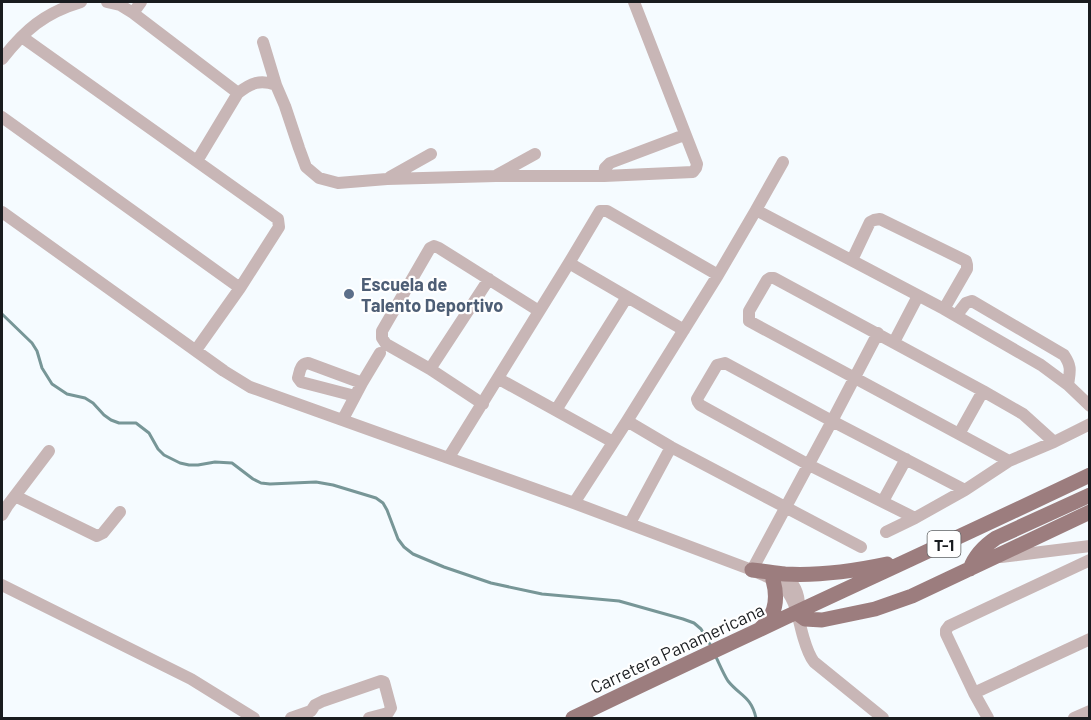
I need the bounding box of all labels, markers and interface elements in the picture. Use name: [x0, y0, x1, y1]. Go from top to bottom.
place label: Escuela de Talento Deportivo: [361, 273, 503, 316]
marker: Escuela de Talento Deportivo: [342, 287, 356, 301]
road number: T-1: [928, 531, 960, 557]
street label: Carretera Panamericana: [587, 598, 767, 698]

